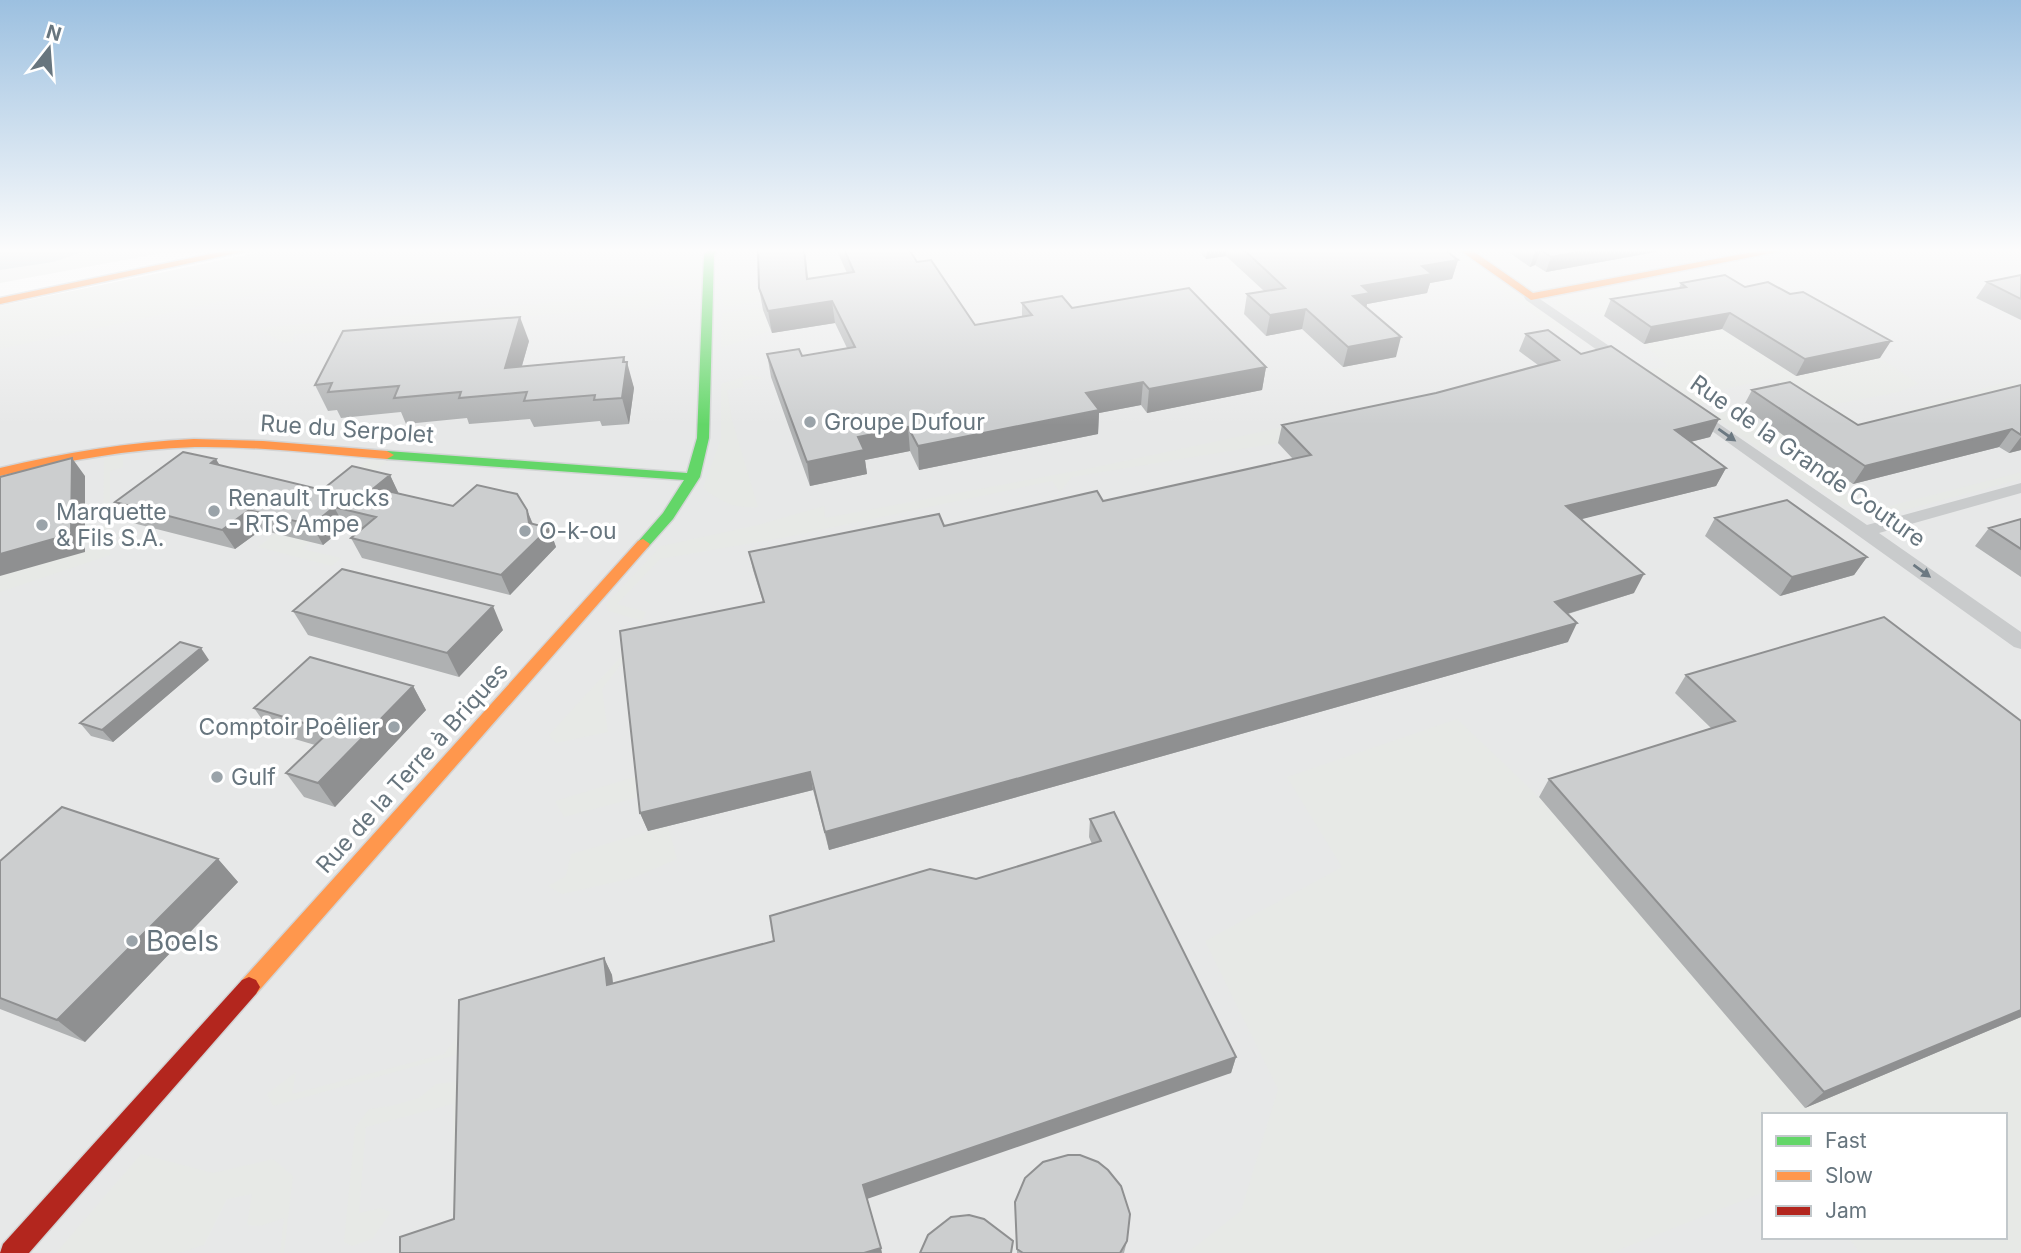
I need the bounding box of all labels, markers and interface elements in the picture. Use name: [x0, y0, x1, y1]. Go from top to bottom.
north arrow: [14, 14, 84, 84]
text: N: [44, 20, 64, 46]
street label: Rue de la Grande Couture: [1685, 369, 1931, 553]
place label: Groupe Dufour: [824, 408, 985, 436]
street label: Rue du Serpolet: [259, 409, 435, 449]
marker: Groupe Dufour: [802, 414, 818, 430]
one-way arrow: [1718, 428, 1736, 442]
place label: Renault Trucks - RTS Ampe: [228, 484, 390, 538]
place label: Marquette & Fils S.A.: [56, 498, 167, 552]
marker: Renault Trucks - RTS Ampe: [206, 503, 222, 519]
marker: Marquette & Fils S.A.: [34, 517, 50, 533]
place label: O-k-ou: [539, 517, 617, 545]
marker: O-k-ou: [517, 523, 533, 539]
one-way arrow: [1913, 564, 1931, 578]
street label: Rue de la Terre à Briques: [310, 657, 514, 879]
place label: Comptoir Poêlier: [198, 713, 380, 741]
marker: Comptoir Poêlier: [386, 719, 402, 735]
place label: Gulf: [231, 763, 276, 791]
marker: Gulf: [209, 769, 225, 785]
place label: Boels: [146, 924, 219, 958]
marker: Boels: [124, 933, 140, 949]
legend: [1762, 1113, 2007, 1239]
text: Fast: [1825, 1128, 1867, 1153]
text: Slow: [1825, 1163, 1873, 1188]
text: Jam: [1825, 1198, 1867, 1223]

